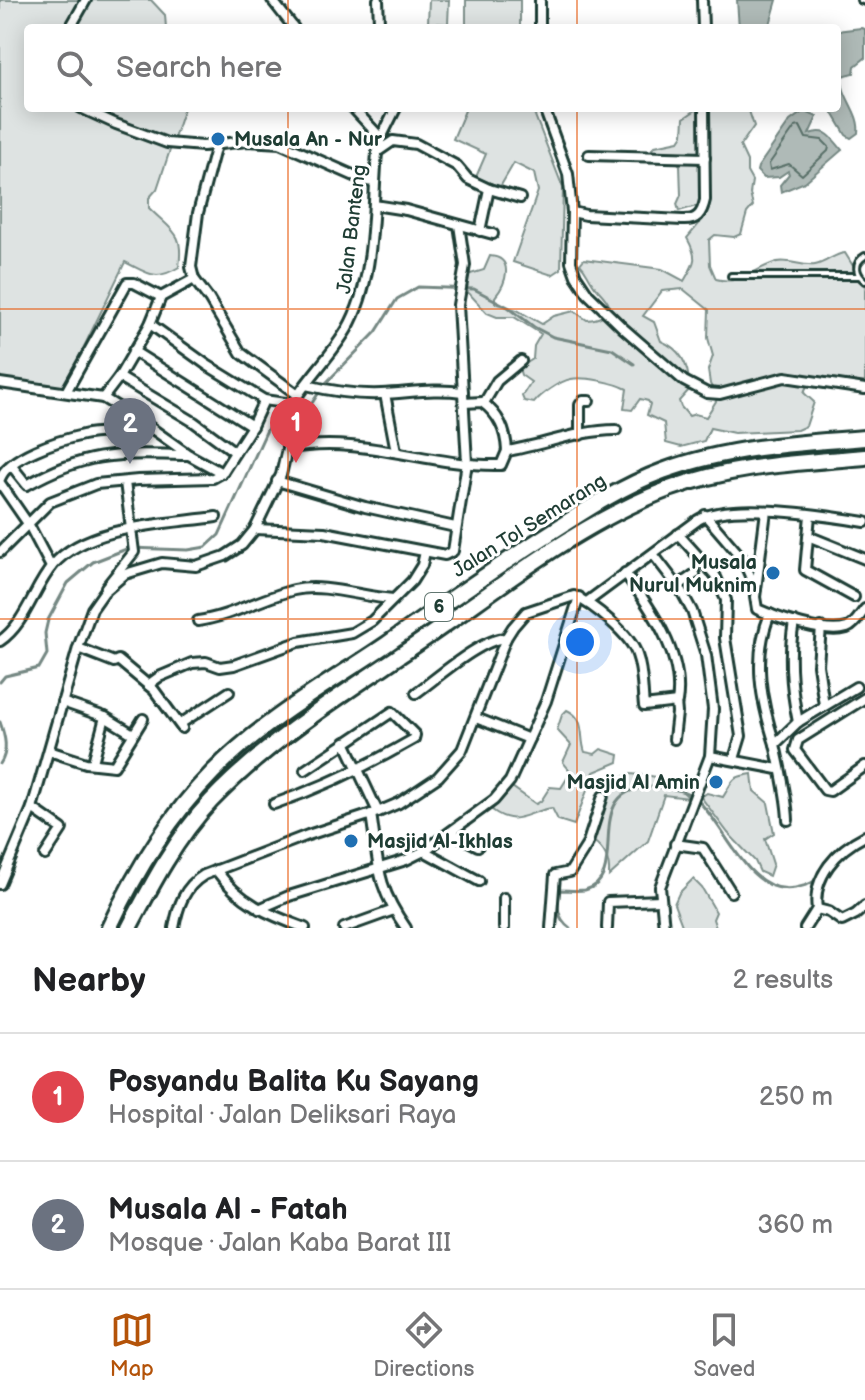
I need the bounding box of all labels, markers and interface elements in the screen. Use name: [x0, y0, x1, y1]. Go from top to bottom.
search box: [24, 24, 841, 112]
icon: search: [52, 46, 96, 90]
text: Search here: [116, 50, 282, 86]
place label: Musala An - Nur: [234, 128, 383, 152]
marker: Musala An - Nur: [209, 130, 227, 148]
street label: Jalan Banteng: [332, 163, 372, 295]
pin: 1: [270, 397, 322, 463]
pin: 2: [104, 398, 156, 464]
street label: Jalan Tol Semarang: [448, 469, 611, 583]
place label: Musala Nurul Muknim: [629, 551, 757, 598]
marker: Musala Nurul Muknim: [764, 564, 782, 582]
road number: 6: [425, 593, 453, 621]
your location: [560, 622, 600, 662]
place label: Masjid Al Amin: [566, 771, 700, 795]
marker: Masjid Al Amin: [707, 773, 725, 791]
place label: Masjid Al-Ikhlas: [367, 830, 513, 854]
marker: Masjid Al-Ikhlas: [342, 832, 360, 850]
text: Nearby: [32, 960, 146, 1001]
text: 2 results: [733, 965, 833, 996]
text: Posyandu Balita Ku Sayang: [108, 1064, 479, 1100]
text: 1: [53, 1082, 63, 1113]
text: 250 m: [759, 1082, 833, 1113]
text: Hospital · Jalan Deliksari Raya: [108, 1100, 457, 1131]
text: Musala Al - Fatah: [108, 1192, 348, 1228]
text: 2: [50, 1210, 66, 1241]
text: 360 m: [757, 1210, 833, 1241]
text: Mosque · Jalan Kaba Barat III: [108, 1228, 451, 1259]
tab: Map: [110, 1308, 154, 1383]
tab: Directions: [373, 1308, 474, 1383]
tab: Saved: [694, 1308, 755, 1383]

